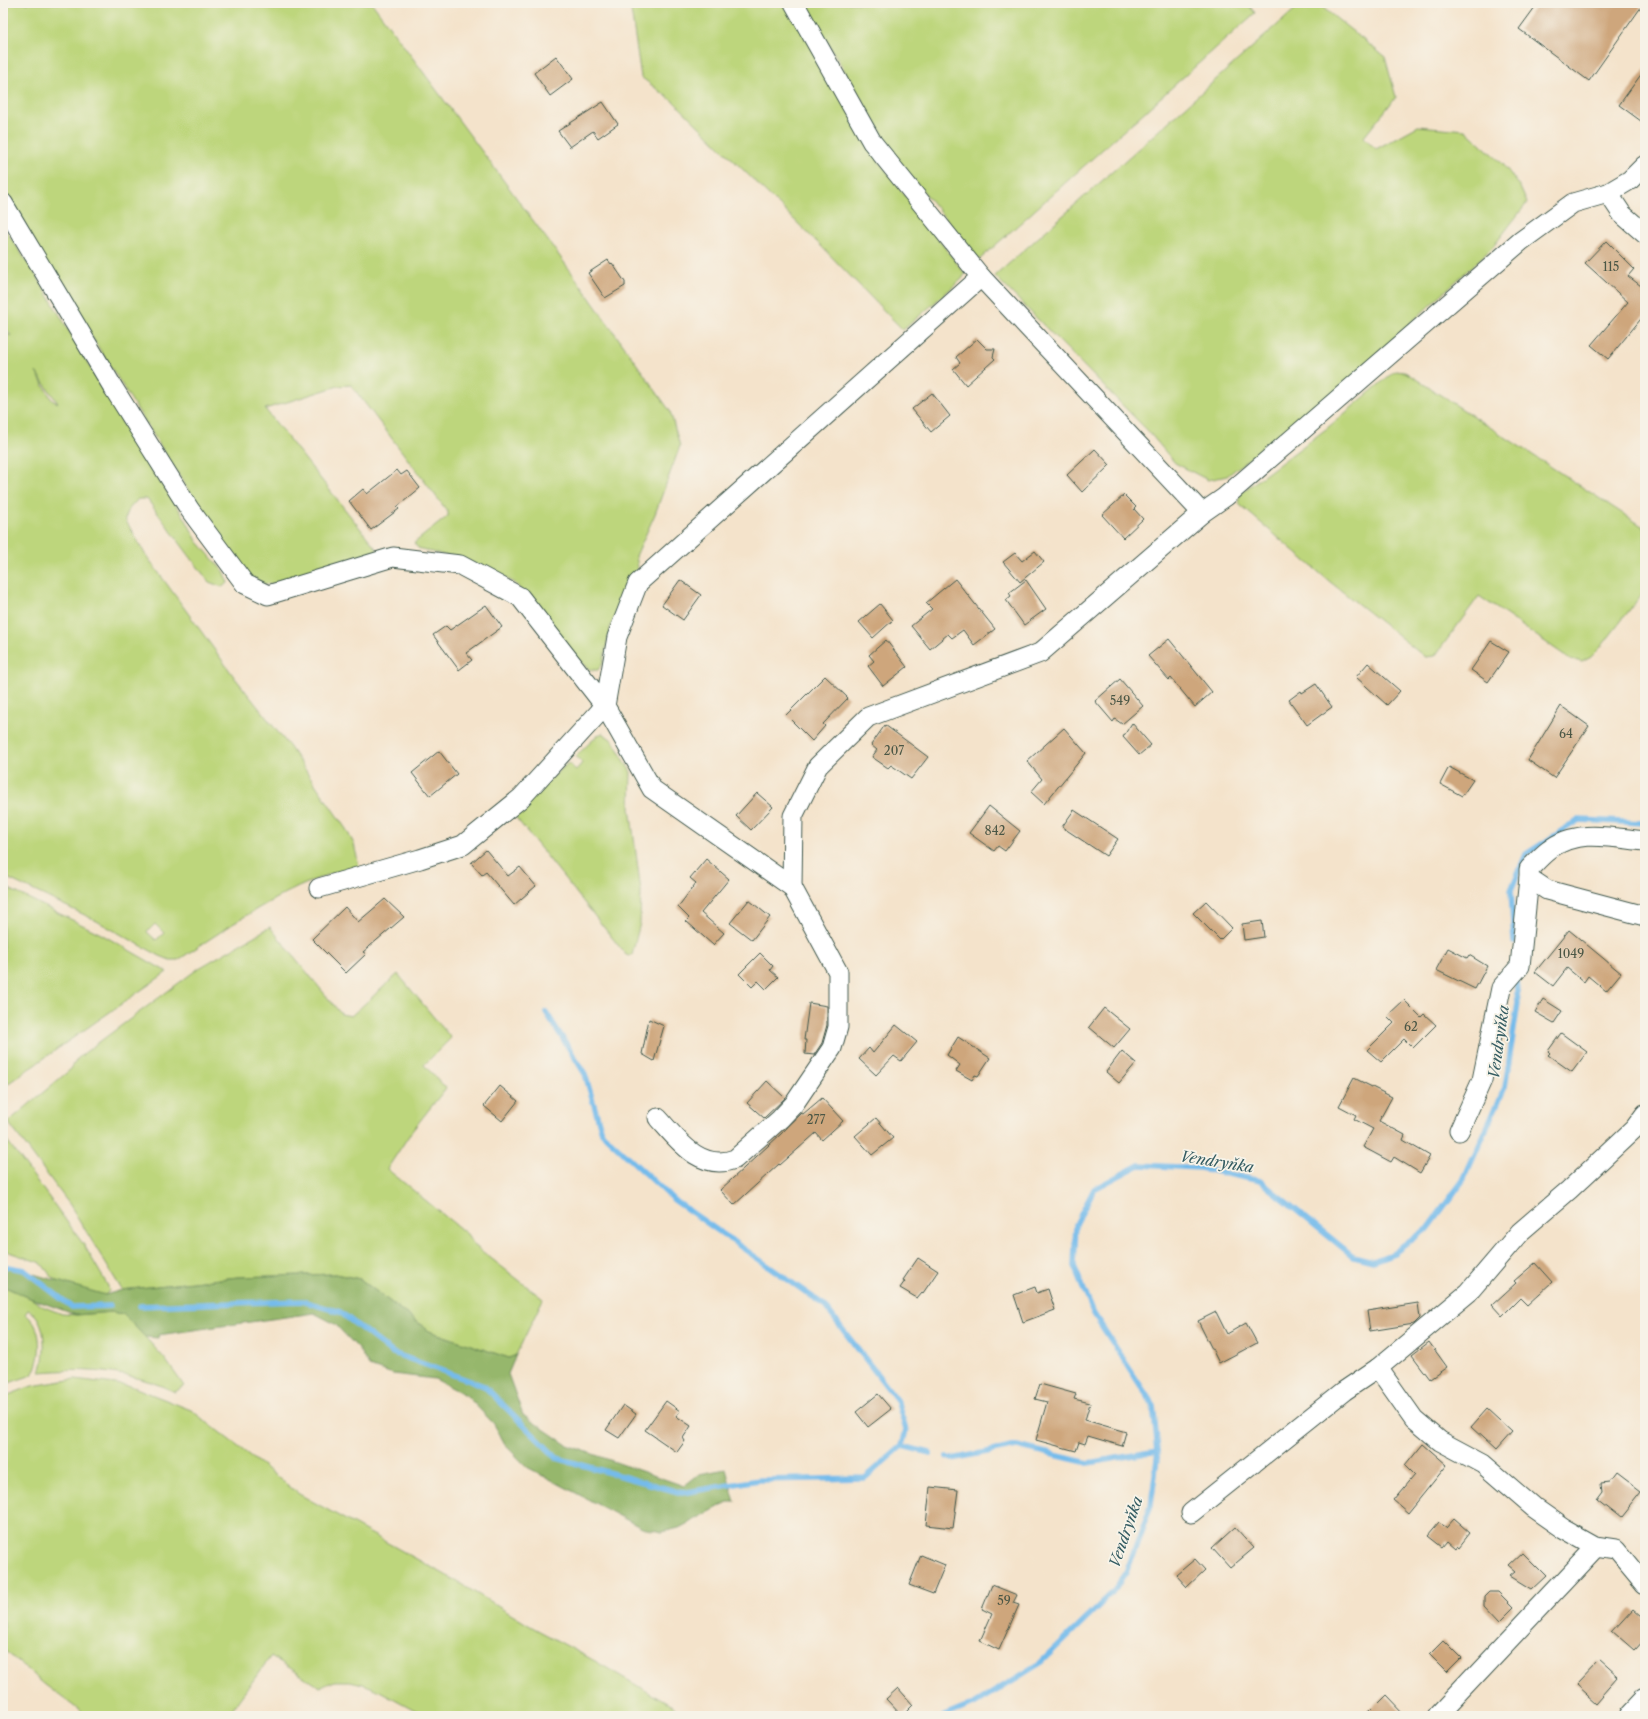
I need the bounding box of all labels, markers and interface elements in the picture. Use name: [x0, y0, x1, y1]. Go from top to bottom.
house number: 115: [1603, 259, 1619, 274]
house number: 549: [1110, 693, 1130, 708]
house number: 64: [1559, 726, 1573, 741]
house number: 207: [884, 743, 904, 758]
house number: 842: [985, 823, 1006, 838]
house number: 1049: [1558, 946, 1584, 961]
water label: Vendryňka: [1484, 1004, 1513, 1080]
house number: 62: [1404, 1019, 1418, 1034]
house number: 277: [807, 1112, 825, 1127]
water label: Vendryňka: [1179, 1146, 1255, 1177]
water label: Vendryňka: [1104, 1494, 1147, 1570]
house number: 59: [997, 1593, 1011, 1608]

